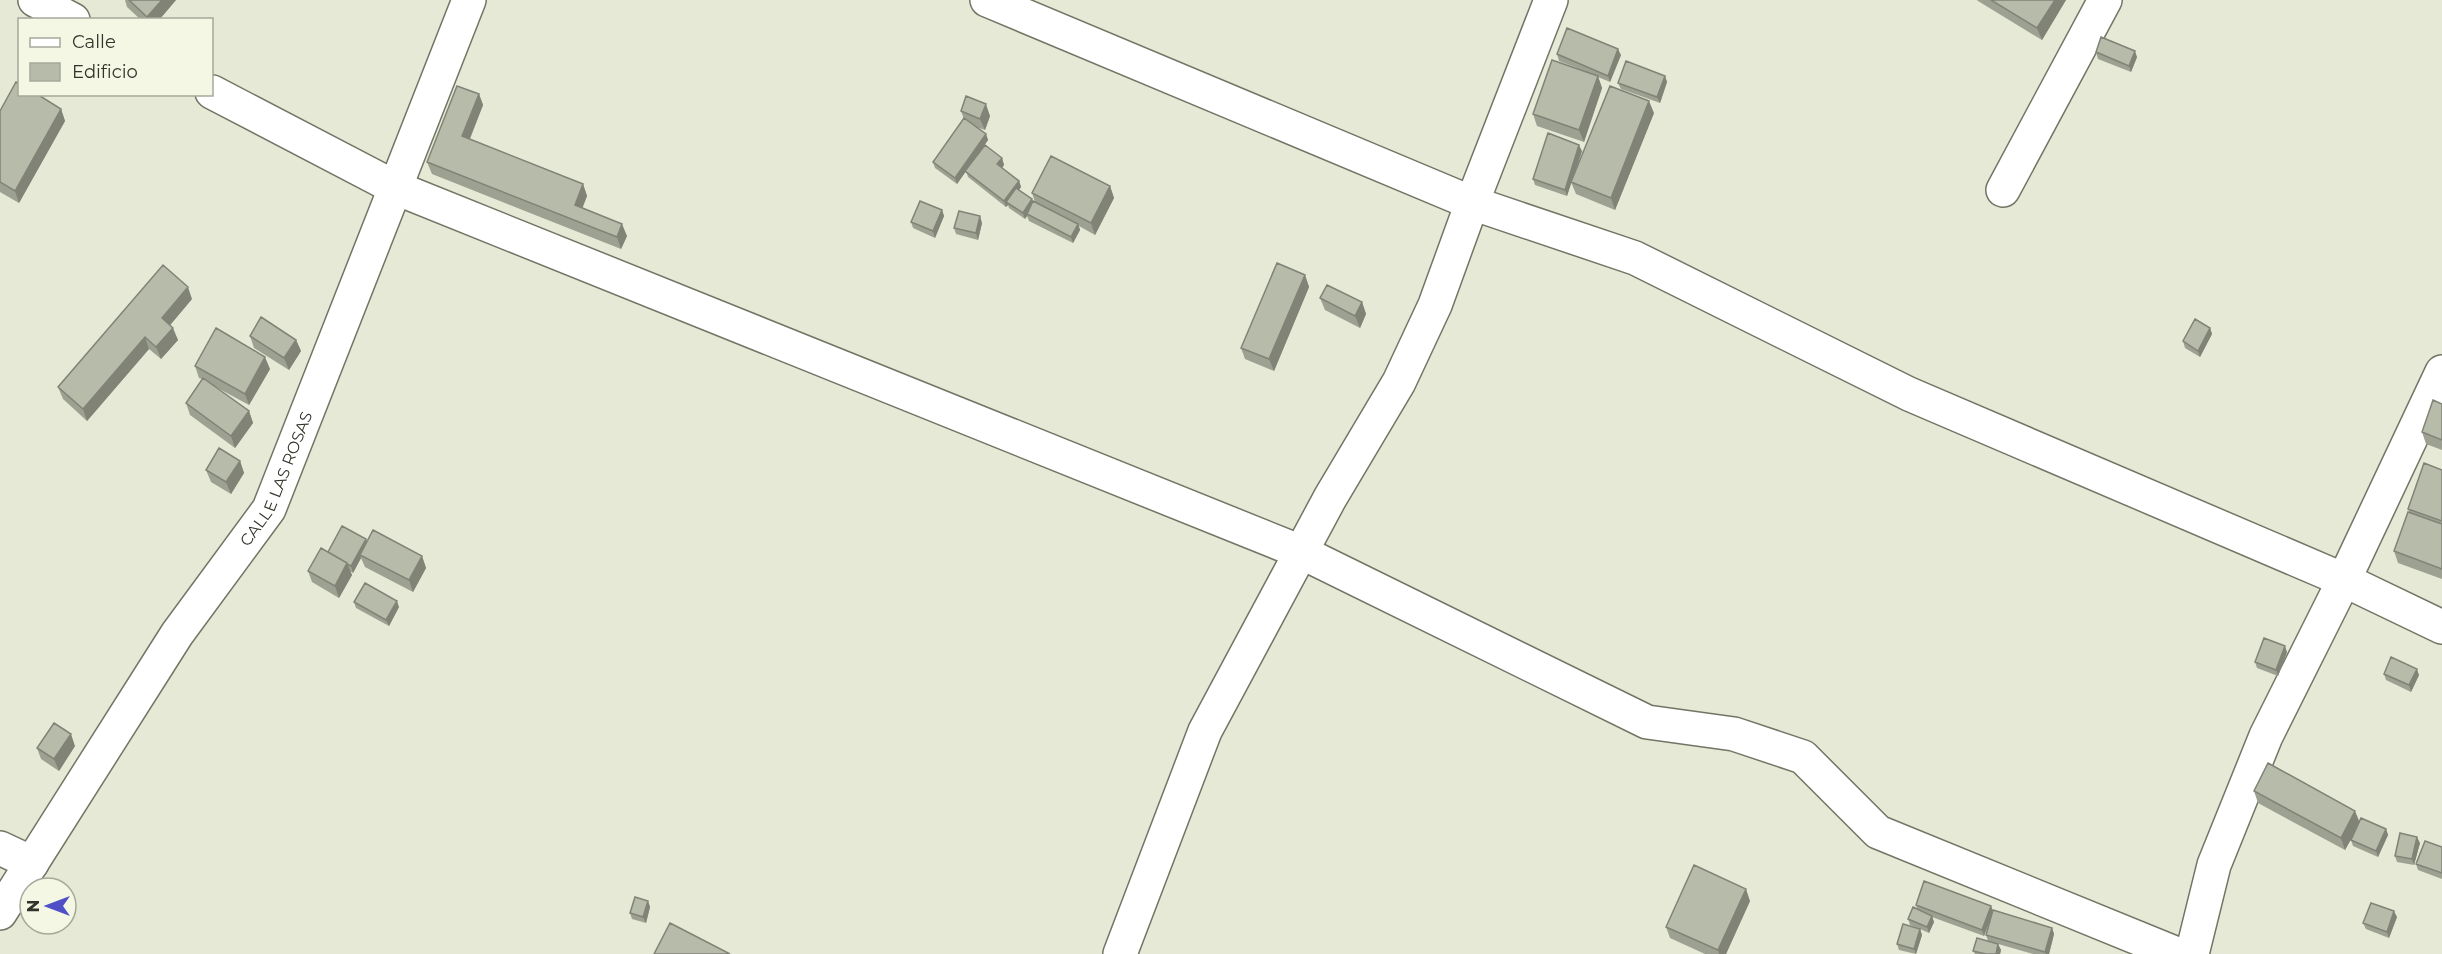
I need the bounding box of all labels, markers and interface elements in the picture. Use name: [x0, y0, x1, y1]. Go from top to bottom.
legend: [18, 18, 213, 96]
text: Calle: [72, 31, 116, 53]
text: Edificio: [72, 61, 138, 83]
street label: CALLE LAS ROSAS: [236, 409, 316, 550]
north arrow: [18, 876, 78, 936]
text: N: [24, 900, 43, 912]

